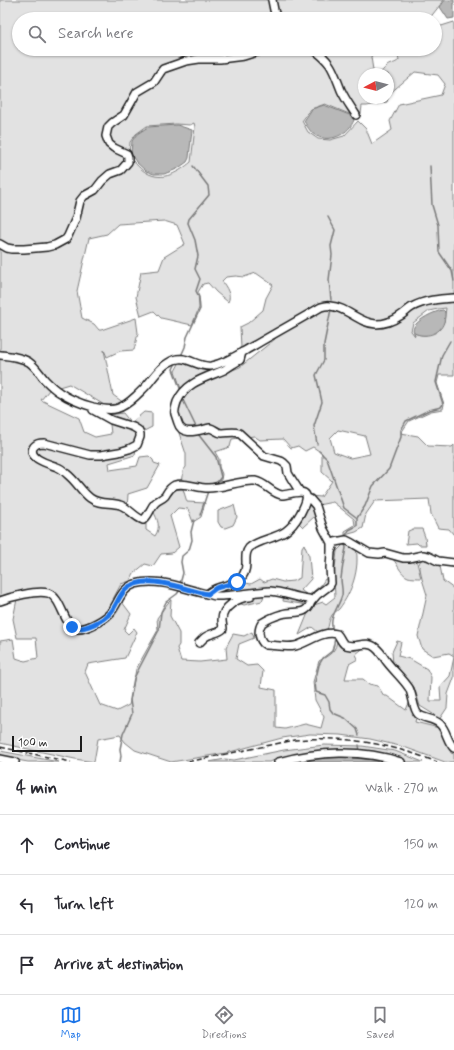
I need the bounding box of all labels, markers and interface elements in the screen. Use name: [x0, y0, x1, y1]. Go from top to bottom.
search box: [12, 12, 442, 56]
icon: search: [26, 23, 48, 45]
text: Search here: [58, 24, 134, 44]
north arrow: [358, 68, 394, 104]
route start: [228, 573, 246, 591]
route end: [63, 618, 81, 636]
scale bar: [12, 734, 82, 753]
text: 100 m: [18, 736, 48, 750]
text: 4 min: [16, 777, 57, 799]
text: Walk · 270 m: [365, 780, 438, 797]
icon: ahead: [16, 834, 38, 856]
text: Continue: [54, 835, 110, 855]
text: 150 m: [404, 836, 438, 853]
icon: left: [16, 894, 38, 916]
text: Turn left: [54, 895, 114, 915]
text: 120 m: [404, 896, 438, 913]
icon: arrive: [16, 954, 38, 976]
text: Arrive at destination: [54, 955, 183, 975]
tab: Map: [60, 1004, 82, 1042]
tab: Directions: [201, 1004, 247, 1042]
tab: Saved: [366, 1004, 394, 1042]

